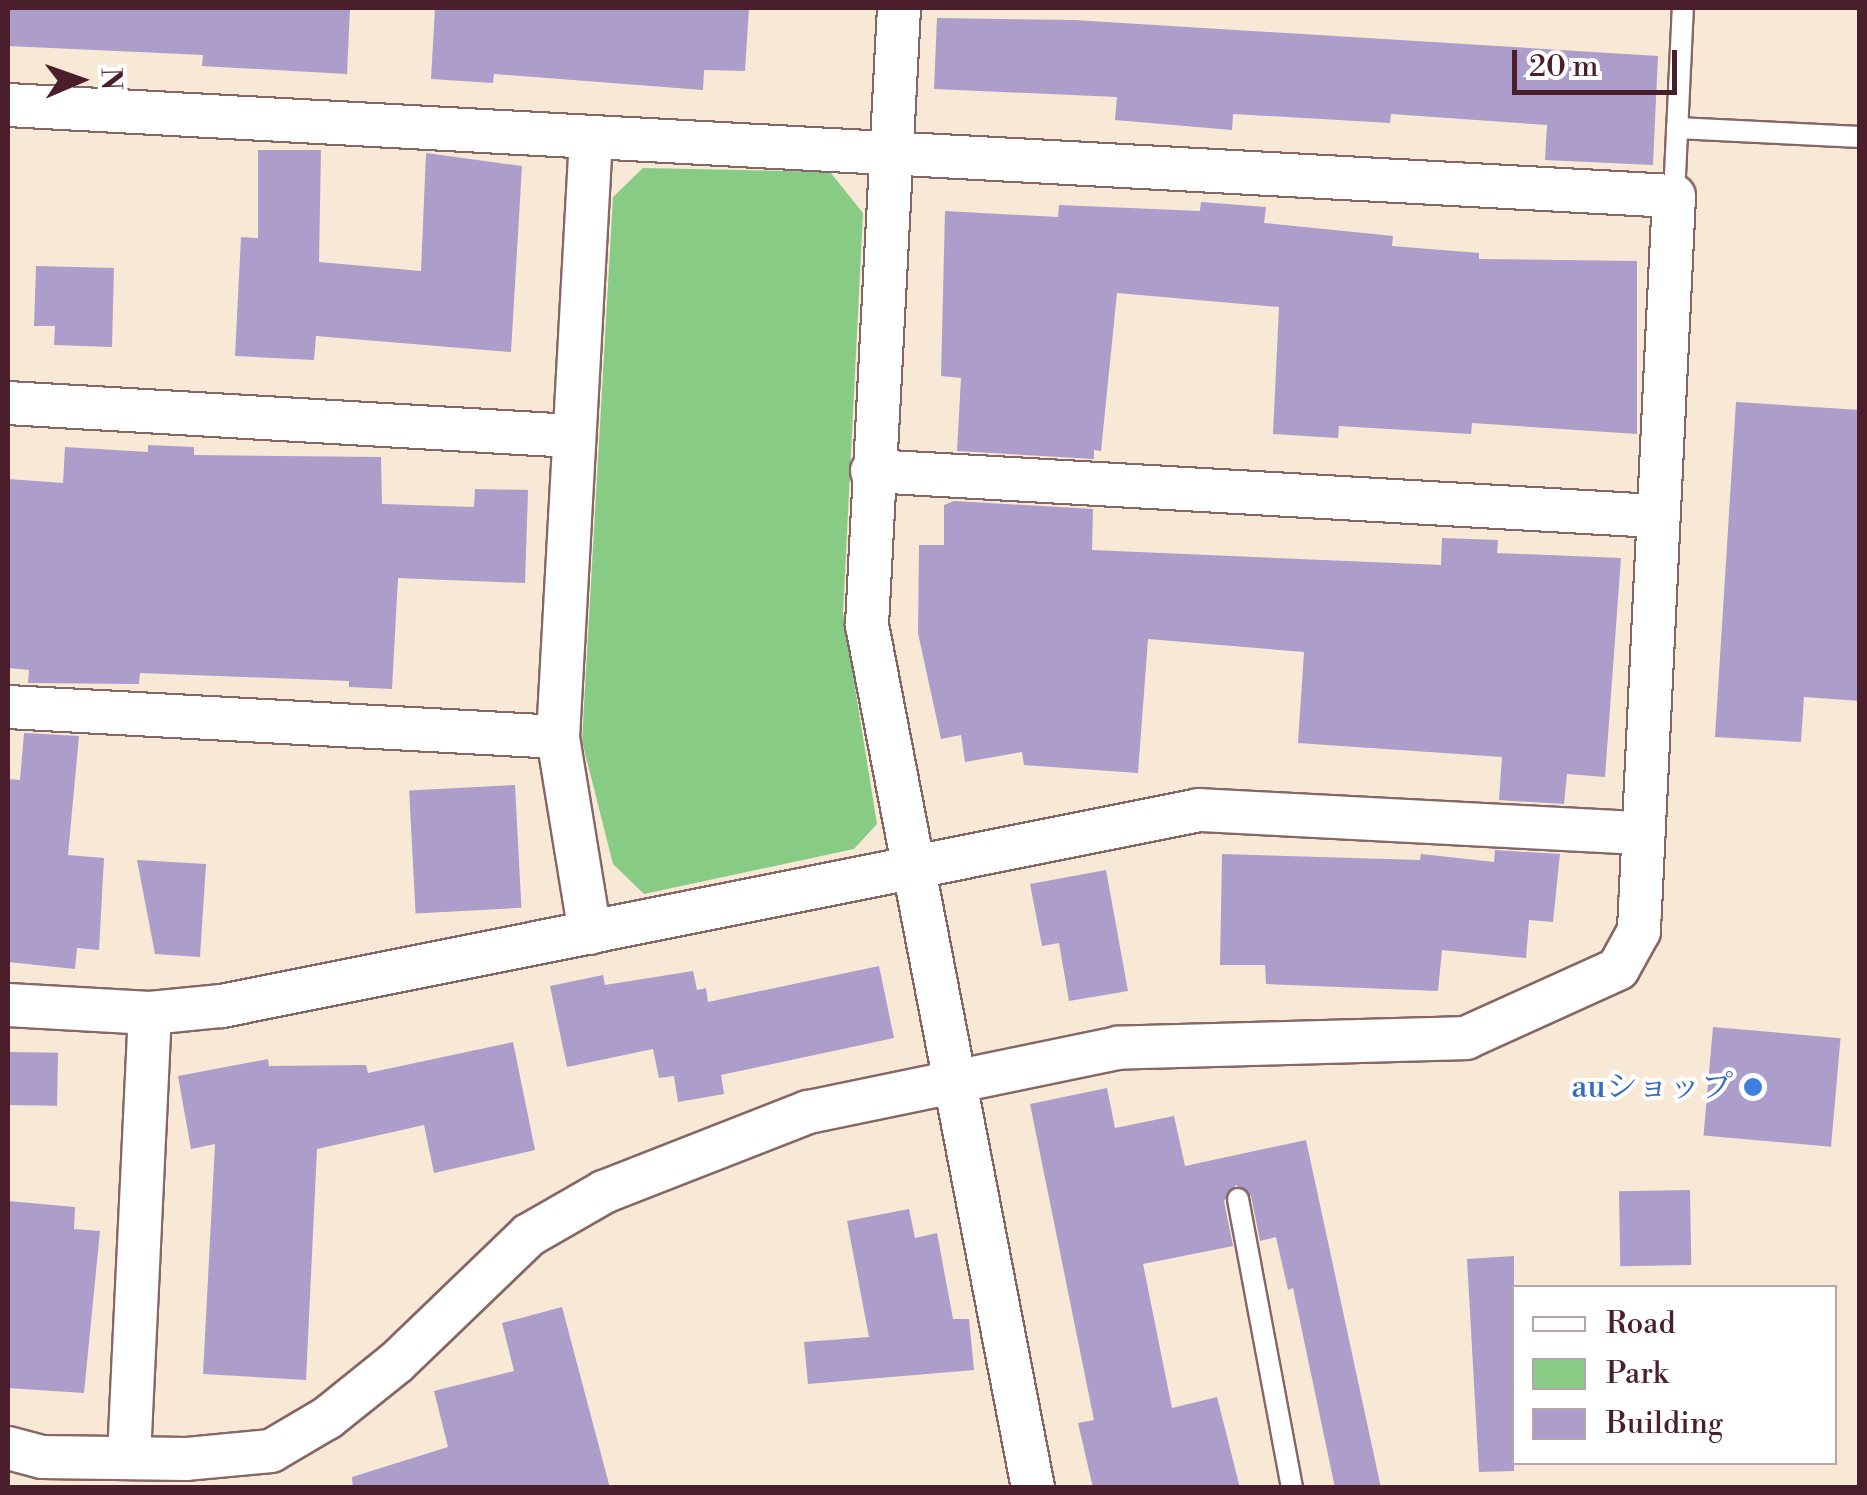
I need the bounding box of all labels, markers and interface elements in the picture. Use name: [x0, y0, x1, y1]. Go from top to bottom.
north arrow: [30, 30, 130, 130]
scale bar: [1517, 30, 1682, 92]
text: 20 m: [1529, 48, 1598, 86]
text: N: [93, 67, 128, 91]
place label: auショップ: [1571, 1068, 1733, 1106]
marker: auショップ: [1742, 1076, 1764, 1098]
legend: [1512, 1285, 1837, 1465]
text: Road: [1606, 1305, 1676, 1343]
text: Park: [1606, 1355, 1668, 1393]
text: Building: [1606, 1405, 1723, 1443]

